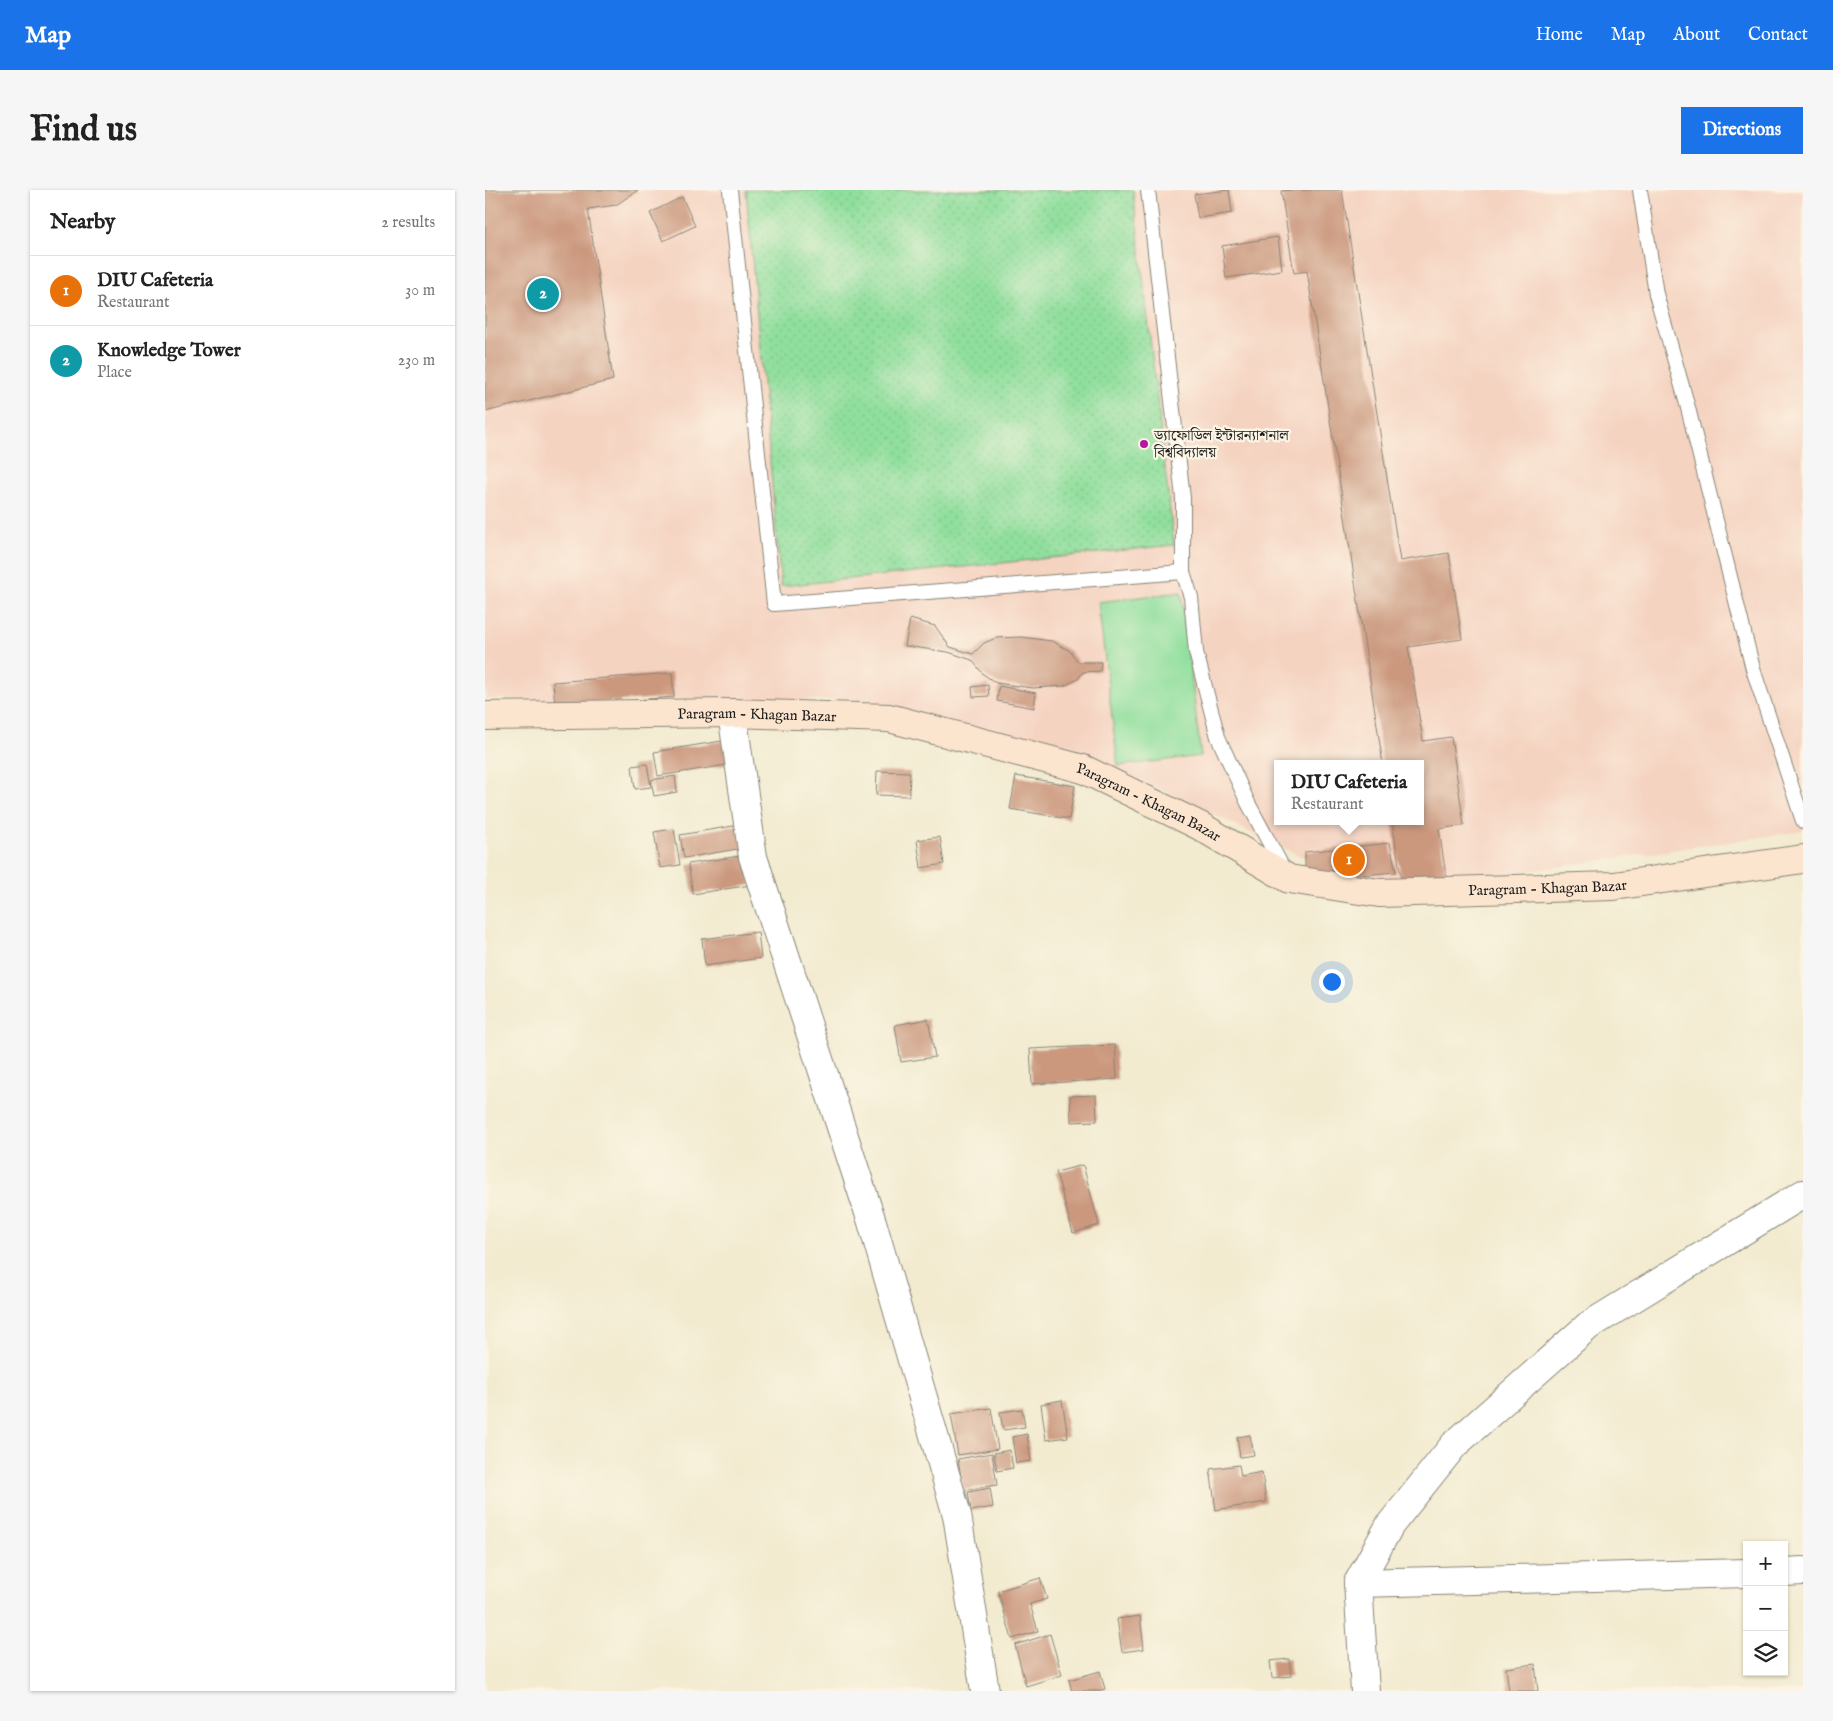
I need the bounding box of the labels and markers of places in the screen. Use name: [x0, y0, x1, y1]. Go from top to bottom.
pin: 2: [527, 275, 559, 313]
place label: ড্যাফোডিল ইন্টারন্যাশনাল বিশ্ববিদ্যালয়: [1153, 426, 1289, 462]
marker: ড্যাফোডিল ইন্টারন্যাশনাল বিশ্ববিদ্যালয়: [1138, 438, 1150, 450]
pin: 1: [1333, 841, 1365, 879]

